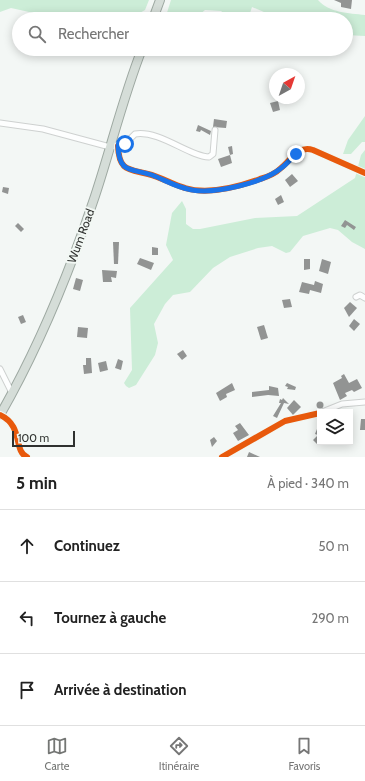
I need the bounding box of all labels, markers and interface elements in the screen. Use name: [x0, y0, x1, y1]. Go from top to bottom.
search box: [12, 12, 353, 56]
icon: search: [26, 23, 48, 45]
text: Rechercher: [58, 25, 129, 43]
north arrow: [269, 68, 305, 104]
route start: [116, 135, 134, 153]
route end: [287, 145, 305, 163]
street label: Wum Road: [64, 207, 97, 265]
map controls: [317, 409, 353, 445]
button: layers: [317, 409, 353, 445]
scale bar: [12, 429, 75, 448]
text: 100 m: [18, 431, 49, 445]
text: 5 min: [16, 473, 57, 493]
text: À pied · 340 m: [267, 475, 349, 491]
icon: ahead: [16, 535, 38, 557]
text: Continuez: [54, 537, 120, 555]
text: 50 m: [319, 538, 349, 554]
icon: left: [16, 607, 38, 629]
text: Tournez à gauche: [54, 609, 166, 627]
text: 290 m: [311, 610, 349, 626]
icon: arrive: [16, 679, 38, 701]
text: Arrivée à destination: [54, 681, 186, 699]
tab: Carte: [45, 735, 69, 773]
tab: Itinéraire: [159, 735, 199, 773]
tab: Favoris: [288, 735, 320, 773]

